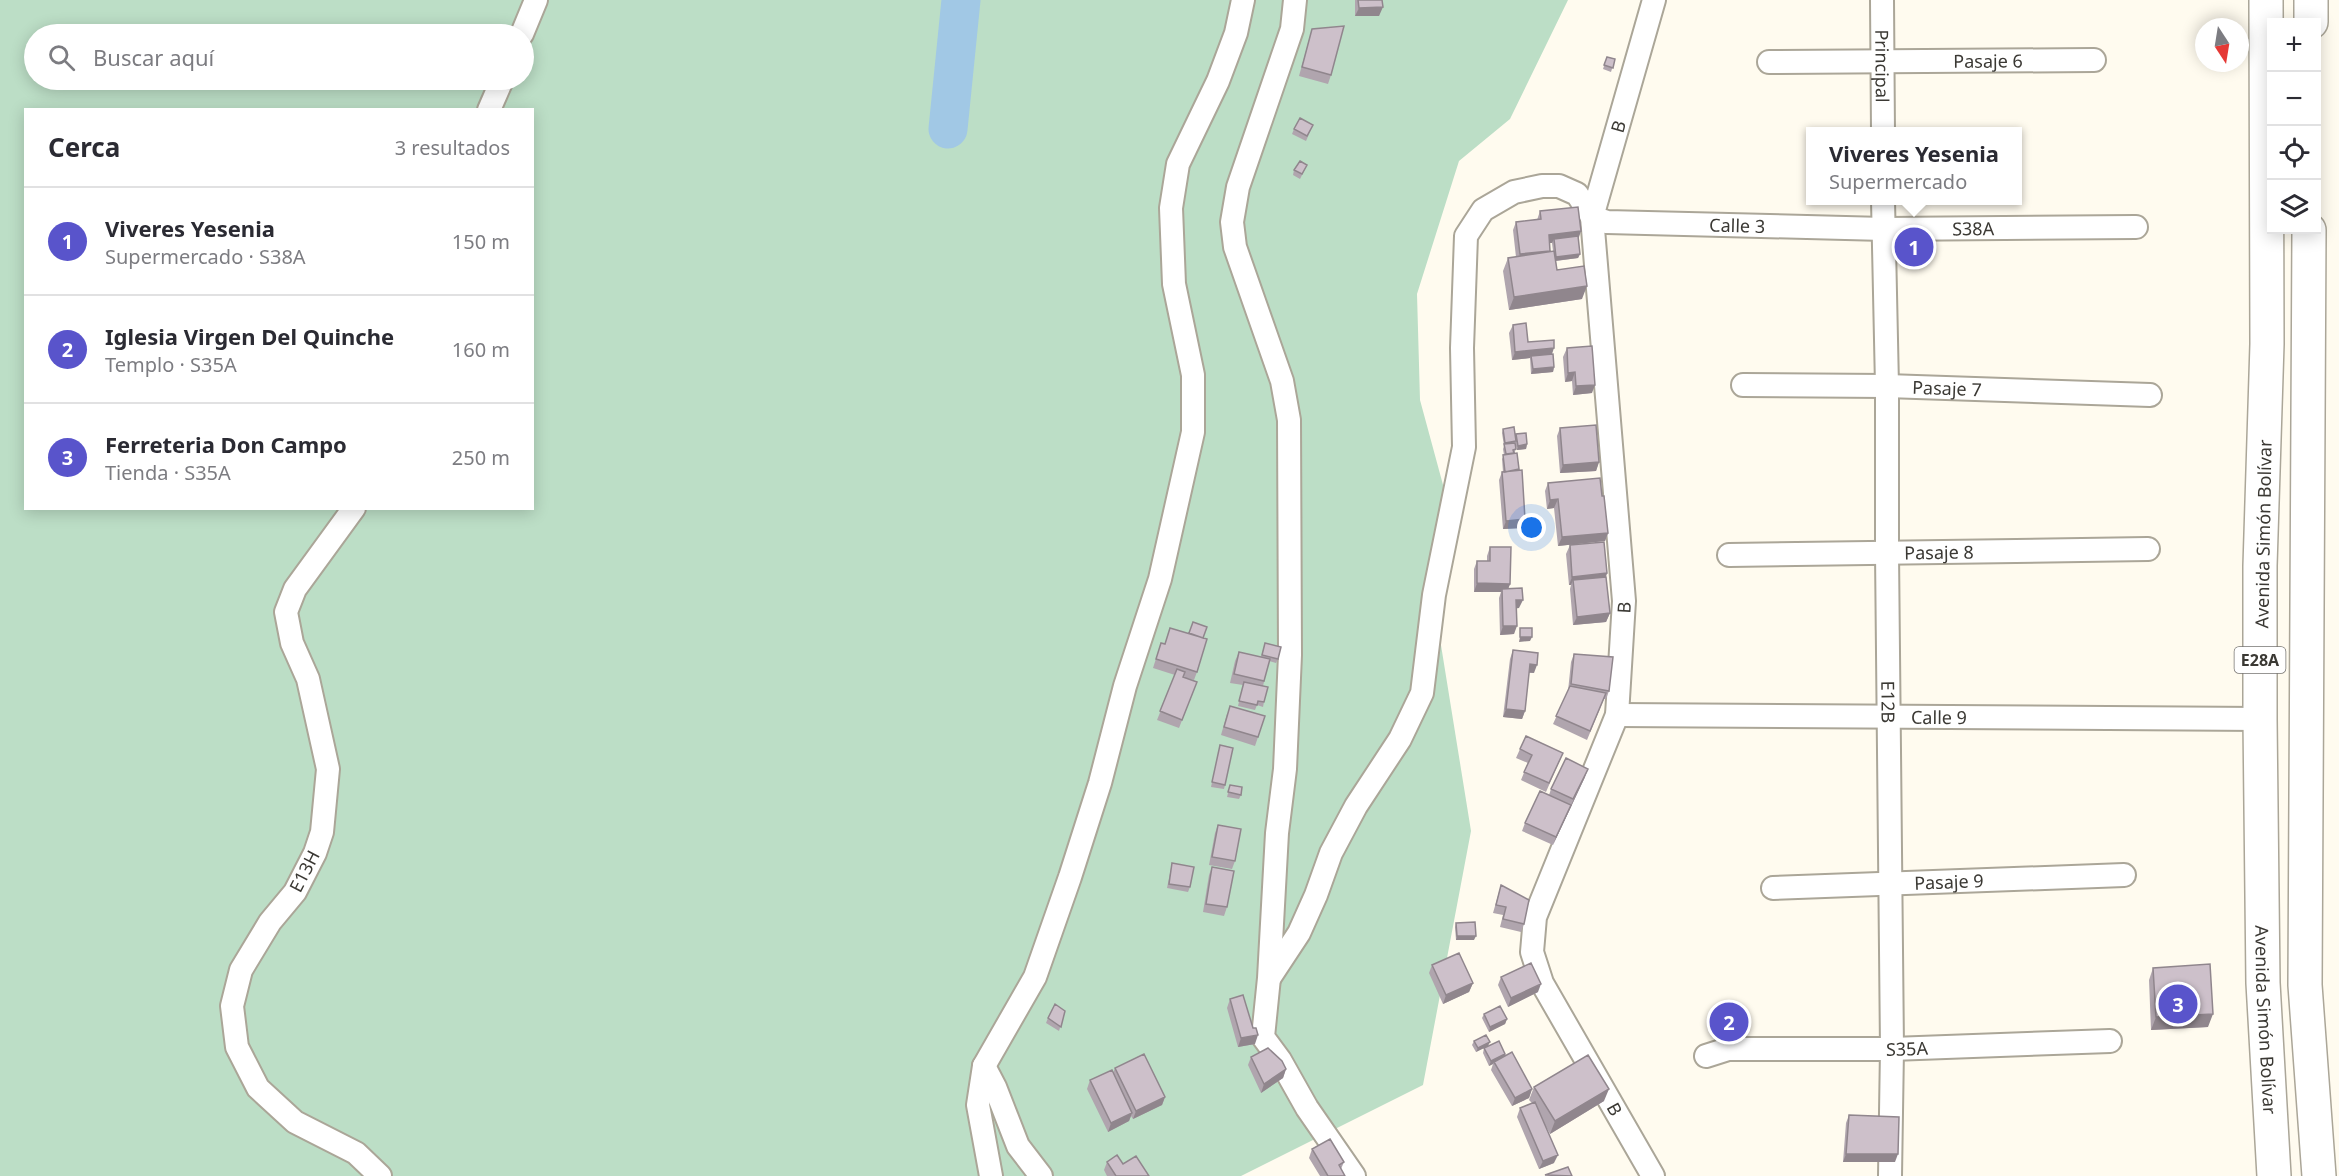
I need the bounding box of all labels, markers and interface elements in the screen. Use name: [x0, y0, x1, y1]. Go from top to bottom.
north arrow: [2195, 18, 2249, 72]
map controls: [2267, 18, 2321, 234]
button: +: [2267, 18, 2321, 72]
search box: [24, 24, 534, 90]
street label: Principal: [1870, 29, 1895, 103]
icon: search: [45, 41, 78, 74]
text: Buscar aquí: [93, 42, 214, 72]
street label: Pasaje 6: [1953, 48, 2023, 73]
button: −: [2267, 72, 2321, 126]
street label: B: [1605, 118, 1631, 135]
button: locate: [2267, 126, 2321, 180]
popup: [1806, 127, 2022, 205]
text: Cerca: [48, 129, 120, 165]
text: 3 resultados: [395, 134, 510, 161]
text: Viveres Yesenia: [1829, 138, 1999, 168]
text: Supermercado: [1829, 168, 1967, 195]
button: layers: [2267, 180, 2321, 234]
text: Viveres Yesenia: [105, 213, 275, 243]
street label: Calle 3: [1709, 213, 1765, 238]
street label: S38A: [1952, 216, 1995, 240]
pin: 1: [1894, 224, 1934, 270]
text: 1: [62, 228, 73, 255]
text: 150 m: [452, 228, 510, 255]
text: Supermercado · S38A: [105, 243, 306, 270]
text: Iglesia Virgen Del Quinche: [105, 321, 394, 351]
text: 2: [62, 336, 73, 363]
text: 160 m: [452, 336, 510, 363]
text: Templo · S35A: [105, 351, 237, 378]
street label: Pasaje 7: [1912, 375, 1982, 401]
text: Ferreteria Don Campo: [105, 429, 347, 459]
street label: Avenida Simón Bolívar: [2249, 439, 2277, 629]
text: 3: [62, 444, 73, 471]
text: 250 m: [452, 444, 510, 471]
text: Tienda · S35A: [105, 459, 231, 486]
your location: [1517, 513, 1546, 542]
street label: Pasaje 8: [1904, 539, 1974, 564]
street label: B: [1611, 601, 1636, 614]
road number: E28A: [2234, 647, 2286, 673]
street label: E12B: [1876, 681, 1901, 723]
street label: Calle 9: [1911, 705, 1967, 729]
street label: E13H: [283, 846, 325, 896]
street label: Pasaje 9: [1914, 868, 1984, 895]
street label: Avenida Simón Bolívar: [2250, 925, 2282, 1115]
pin: 3: [2158, 982, 2198, 1026]
pin: 2: [1710, 1000, 1748, 1044]
street label: S35A: [1886, 1036, 1929, 1061]
street label: B: [1602, 1098, 1628, 1120]

